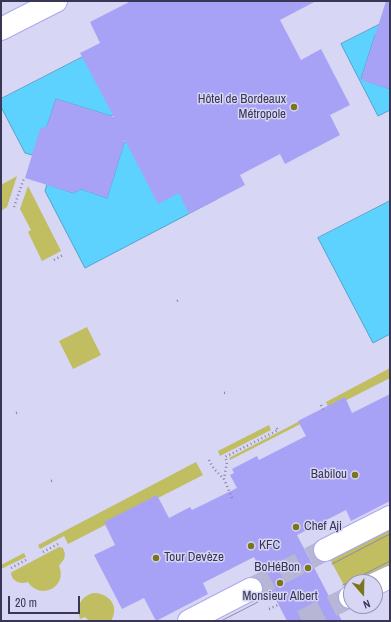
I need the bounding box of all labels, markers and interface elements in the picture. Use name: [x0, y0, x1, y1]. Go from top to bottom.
place label: Hôtel de Bordeaux Métropole: [198, 92, 286, 123]
marker: Hôtel de Bordeaux Métropole: [289, 102, 299, 112]
place label: Babilou: [311, 467, 347, 483]
marker: Babilou: [350, 470, 360, 480]
place label: Chef Aji: [304, 519, 342, 535]
marker: Chef Aji: [291, 522, 301, 532]
place label: KFC: [259, 538, 280, 554]
marker: KFC: [246, 541, 256, 551]
place label: Tour Devèze: [164, 550, 224, 566]
marker: Tour Devèze: [151, 553, 161, 563]
place label: BoHéBon: [254, 560, 300, 576]
marker: BoHéBon: [303, 563, 313, 573]
north arrow: [343, 574, 383, 614]
marker: Monsieur Albert: [275, 578, 285, 588]
scale bar: [10, 588, 82, 614]
place label: Monsieur Albert: [242, 589, 318, 605]
text: 20 m: [15, 595, 37, 611]
text: N: [361, 597, 372, 612]

